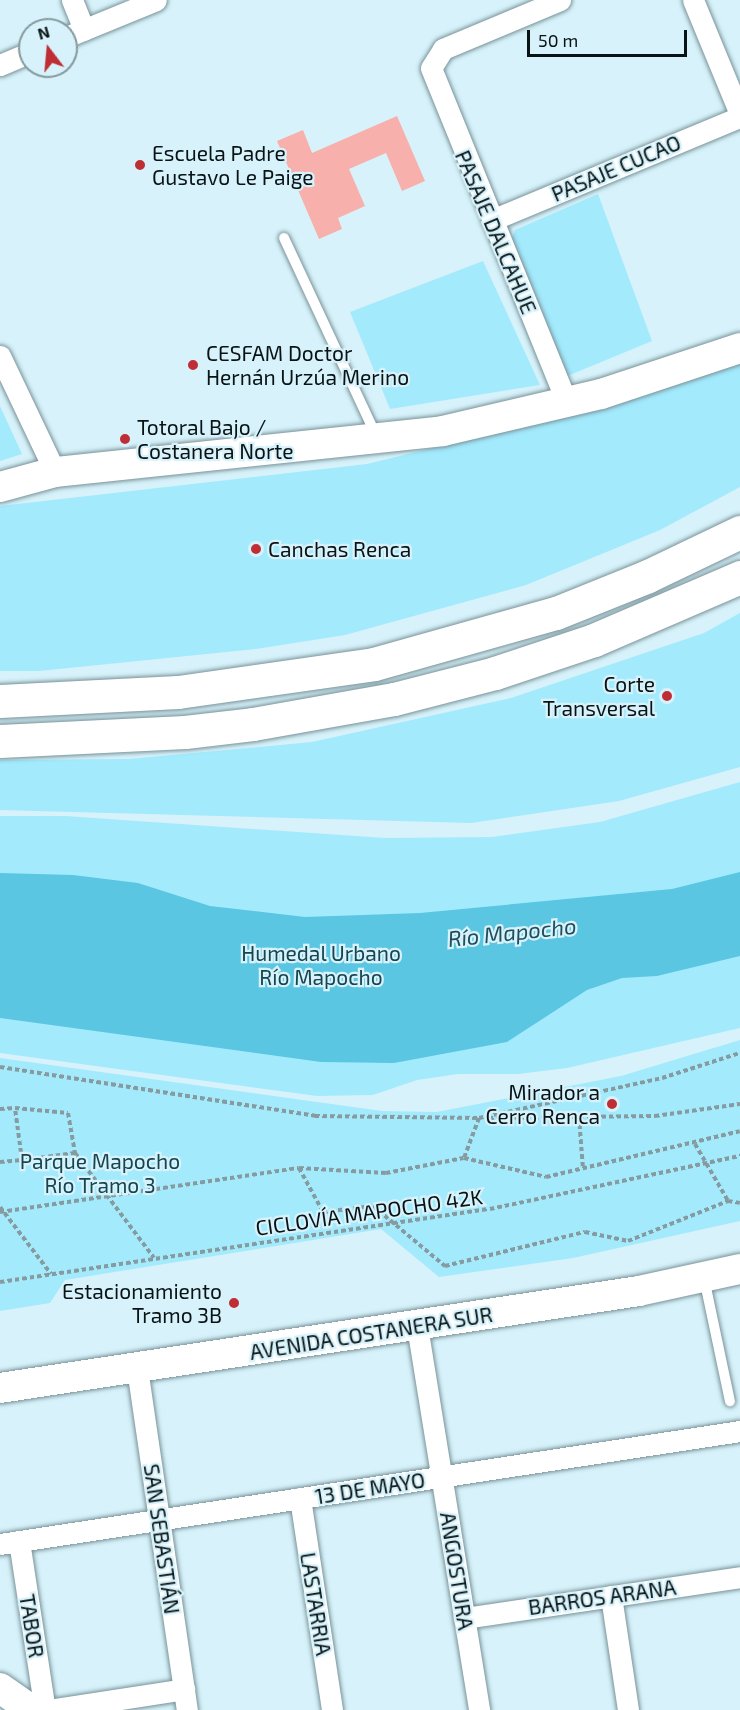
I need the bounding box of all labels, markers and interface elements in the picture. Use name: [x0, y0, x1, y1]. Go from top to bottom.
north arrow: [18, 18, 78, 78]
scale bar: [530, 18, 690, 56]
text: N: [35, 21, 52, 43]
text: 50 m: [538, 29, 578, 51]
street label: PASAJE CUCAO: [548, 129, 684, 207]
place label: Escuela Padre Gustavo Le Paige: [152, 140, 314, 190]
street label: PASAJE DALCAHUE: [450, 146, 542, 318]
marker: Escuela Padre Gustavo Le Paige: [133, 158, 147, 172]
place label: CESFAM Doctor Hernán Urzúa Merino: [206, 340, 409, 390]
marker: CESFAM Doctor Hernán Urzúa Merino: [184, 356, 202, 374]
place label: Totoral Bajo / Costanera Norte: [137, 414, 294, 464]
marker: Totoral Bajo / Costanera Norte: [118, 432, 132, 446]
place label: Canchas Renca: [268, 536, 411, 562]
marker: Canchas Renca: [249, 542, 263, 556]
place label: Corte Transversal: [543, 671, 655, 721]
marker: Corte Transversal: [660, 689, 674, 703]
water label: Río Mapocho: [446, 912, 578, 952]
park label: Humedal Urbano Río Mapocho: [241, 940, 401, 990]
place label: Mirador a Cerro Renca: [485, 1079, 600, 1129]
marker: Mirador a Cerro Renca: [605, 1097, 619, 1111]
park label: Parque Mapocho Río Tramo 3: [20, 1148, 180, 1198]
street label: CICLOVÍA MAPOCHO 42K: [254, 1184, 484, 1240]
place label: Estacionamiento Tramo 3B: [62, 1278, 222, 1328]
marker: Estacionamiento Tramo 3B: [227, 1296, 241, 1310]
street label: AVENIDA COSTANERA SUR: [247, 1301, 495, 1365]
street label: SAN SEBASTIÁN: [139, 1462, 185, 1616]
street label: 13 DE MAYO: [313, 1467, 427, 1509]
street label: ANGOSTURA: [435, 1510, 479, 1632]
street label: LASTARRIA: [295, 1551, 337, 1657]
street label: BARROS ARANA: [526, 1574, 678, 1620]
street label: TABOR: [15, 1592, 49, 1660]

